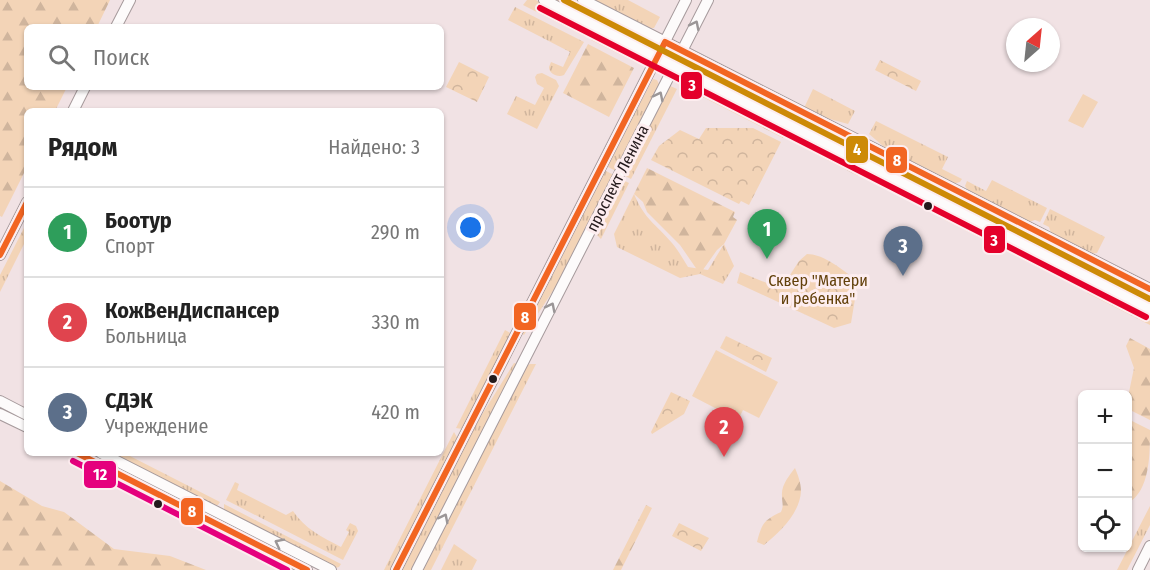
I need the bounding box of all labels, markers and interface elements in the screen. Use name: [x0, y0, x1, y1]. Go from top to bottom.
north arrow: [1006, 18, 1060, 72]
one-way arrow: [688, 21, 699, 32]
search box: [24, 24, 444, 90]
icon: search: [45, 41, 78, 74]
text: Поиск: [93, 44, 149, 71]
line badge: 3: [680, 71, 703, 100]
text: 3: [687, 76, 696, 95]
one-way arrow: [652, 91, 663, 102]
street label: проспект Ленина: [582, 122, 653, 235]
text: Рядом: [48, 132, 117, 163]
text: Найдено: 3: [328, 135, 420, 159]
line badge: 4: [845, 135, 869, 164]
text: 4: [853, 140, 861, 159]
line badge: 8: [885, 146, 908, 174]
text: 8: [893, 151, 902, 170]
unlabelled marker: [922, 200, 934, 212]
text: Боотур: [105, 207, 172, 234]
pin: 1: [748, 210, 786, 259]
your location: [456, 213, 485, 242]
text: 1: [63, 220, 72, 244]
text: 290 m: [371, 220, 420, 244]
line badge: 3: [983, 225, 1006, 254]
pin: 3: [884, 226, 922, 276]
text: 3: [989, 231, 998, 250]
text: Спорт: [105, 234, 154, 258]
park label: Сквер "Матери и ребенка": [768, 271, 868, 308]
text: КожВенДиспансер: [105, 297, 279, 324]
line badge: 8: [513, 302, 537, 331]
one-way arrow: [544, 302, 555, 313]
text: 8: [521, 308, 530, 327]
text: 2: [63, 310, 72, 334]
text: 330 m: [371, 310, 420, 334]
text: Больница: [105, 324, 187, 348]
unlabelled marker: [487, 373, 499, 385]
text: СДЭК: [105, 387, 153, 414]
map controls: [1078, 390, 1132, 552]
button: +: [1078, 390, 1132, 444]
text: 3: [63, 400, 72, 424]
text: 420 m: [371, 400, 420, 424]
pin: 2: [704, 408, 744, 457]
text: Учреждение: [105, 414, 208, 438]
button: −: [1078, 444, 1132, 498]
line badge: 12: [83, 460, 117, 489]
text: 12: [93, 465, 108, 484]
line badge: 8: [180, 497, 204, 526]
unlabelled marker: [152, 498, 164, 510]
button: locate: [1078, 498, 1132, 552]
text: 8: [188, 502, 197, 521]
one-way arrow: [436, 513, 448, 524]
one-way arrow: [274, 539, 285, 551]

